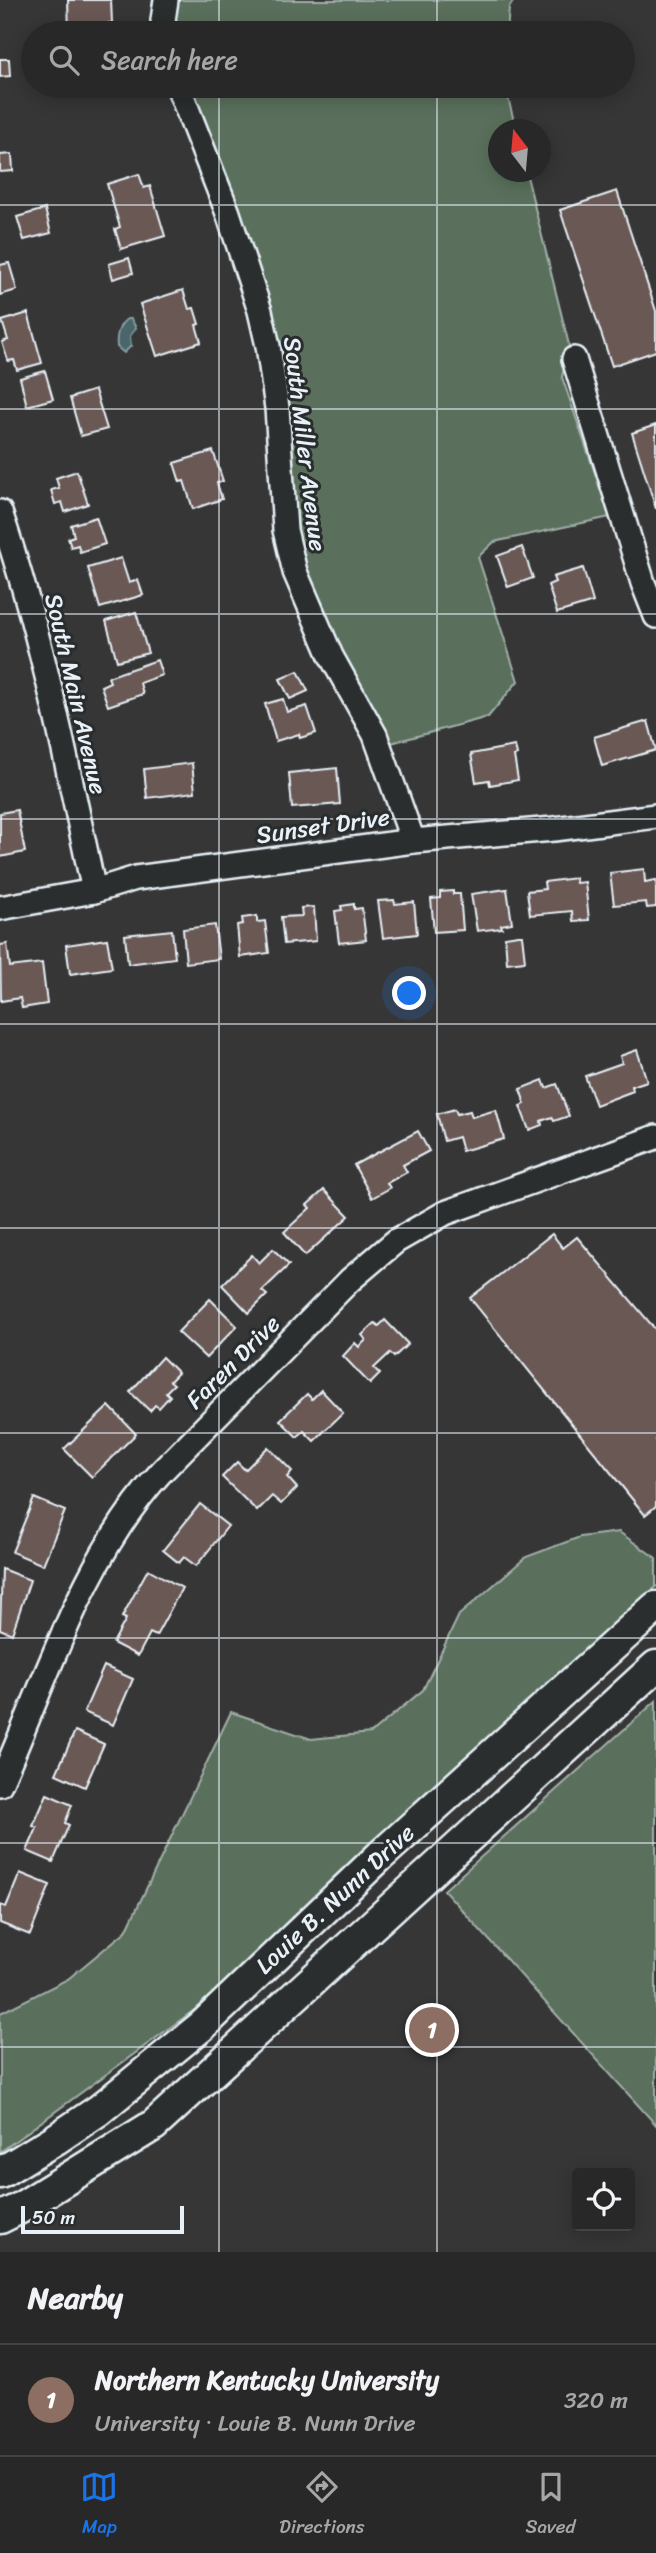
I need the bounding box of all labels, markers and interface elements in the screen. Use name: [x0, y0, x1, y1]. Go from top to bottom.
search box: [21, 21, 635, 98]
text: Search here: [101, 37, 238, 83]
icon: search: [45, 41, 83, 79]
north arrow: [488, 119, 551, 182]
street label: South Miller Avenue: [271, 334, 339, 554]
street label: South Main Avenue: [32, 589, 120, 799]
street label: Sunset Drive: [253, 796, 393, 856]
your location: [392, 976, 426, 1010]
street label: Faren Drive: [175, 1304, 291, 1420]
street label: Louie B. Nunn Drive: [245, 1813, 425, 1985]
pin: 1: [409, 2004, 455, 2056]
map controls: [572, 2168, 635, 2231]
button: locate: [572, 2168, 635, 2231]
text: 50 m: [32, 2201, 75, 2234]
scale bar: [21, 2203, 184, 2235]
text: Nearby: [28, 2271, 123, 2325]
text: Northern Kentucky University: [95, 2357, 439, 2403]
text: 1: [46, 2380, 56, 2421]
text: 320 m: [564, 2380, 628, 2421]
text: University · Louie B. Nunn Drive: [95, 2403, 416, 2444]
tab: Map: [80, 2468, 118, 2543]
tab: Directions: [279, 2468, 365, 2543]
tab: Saved: [525, 2468, 576, 2543]

